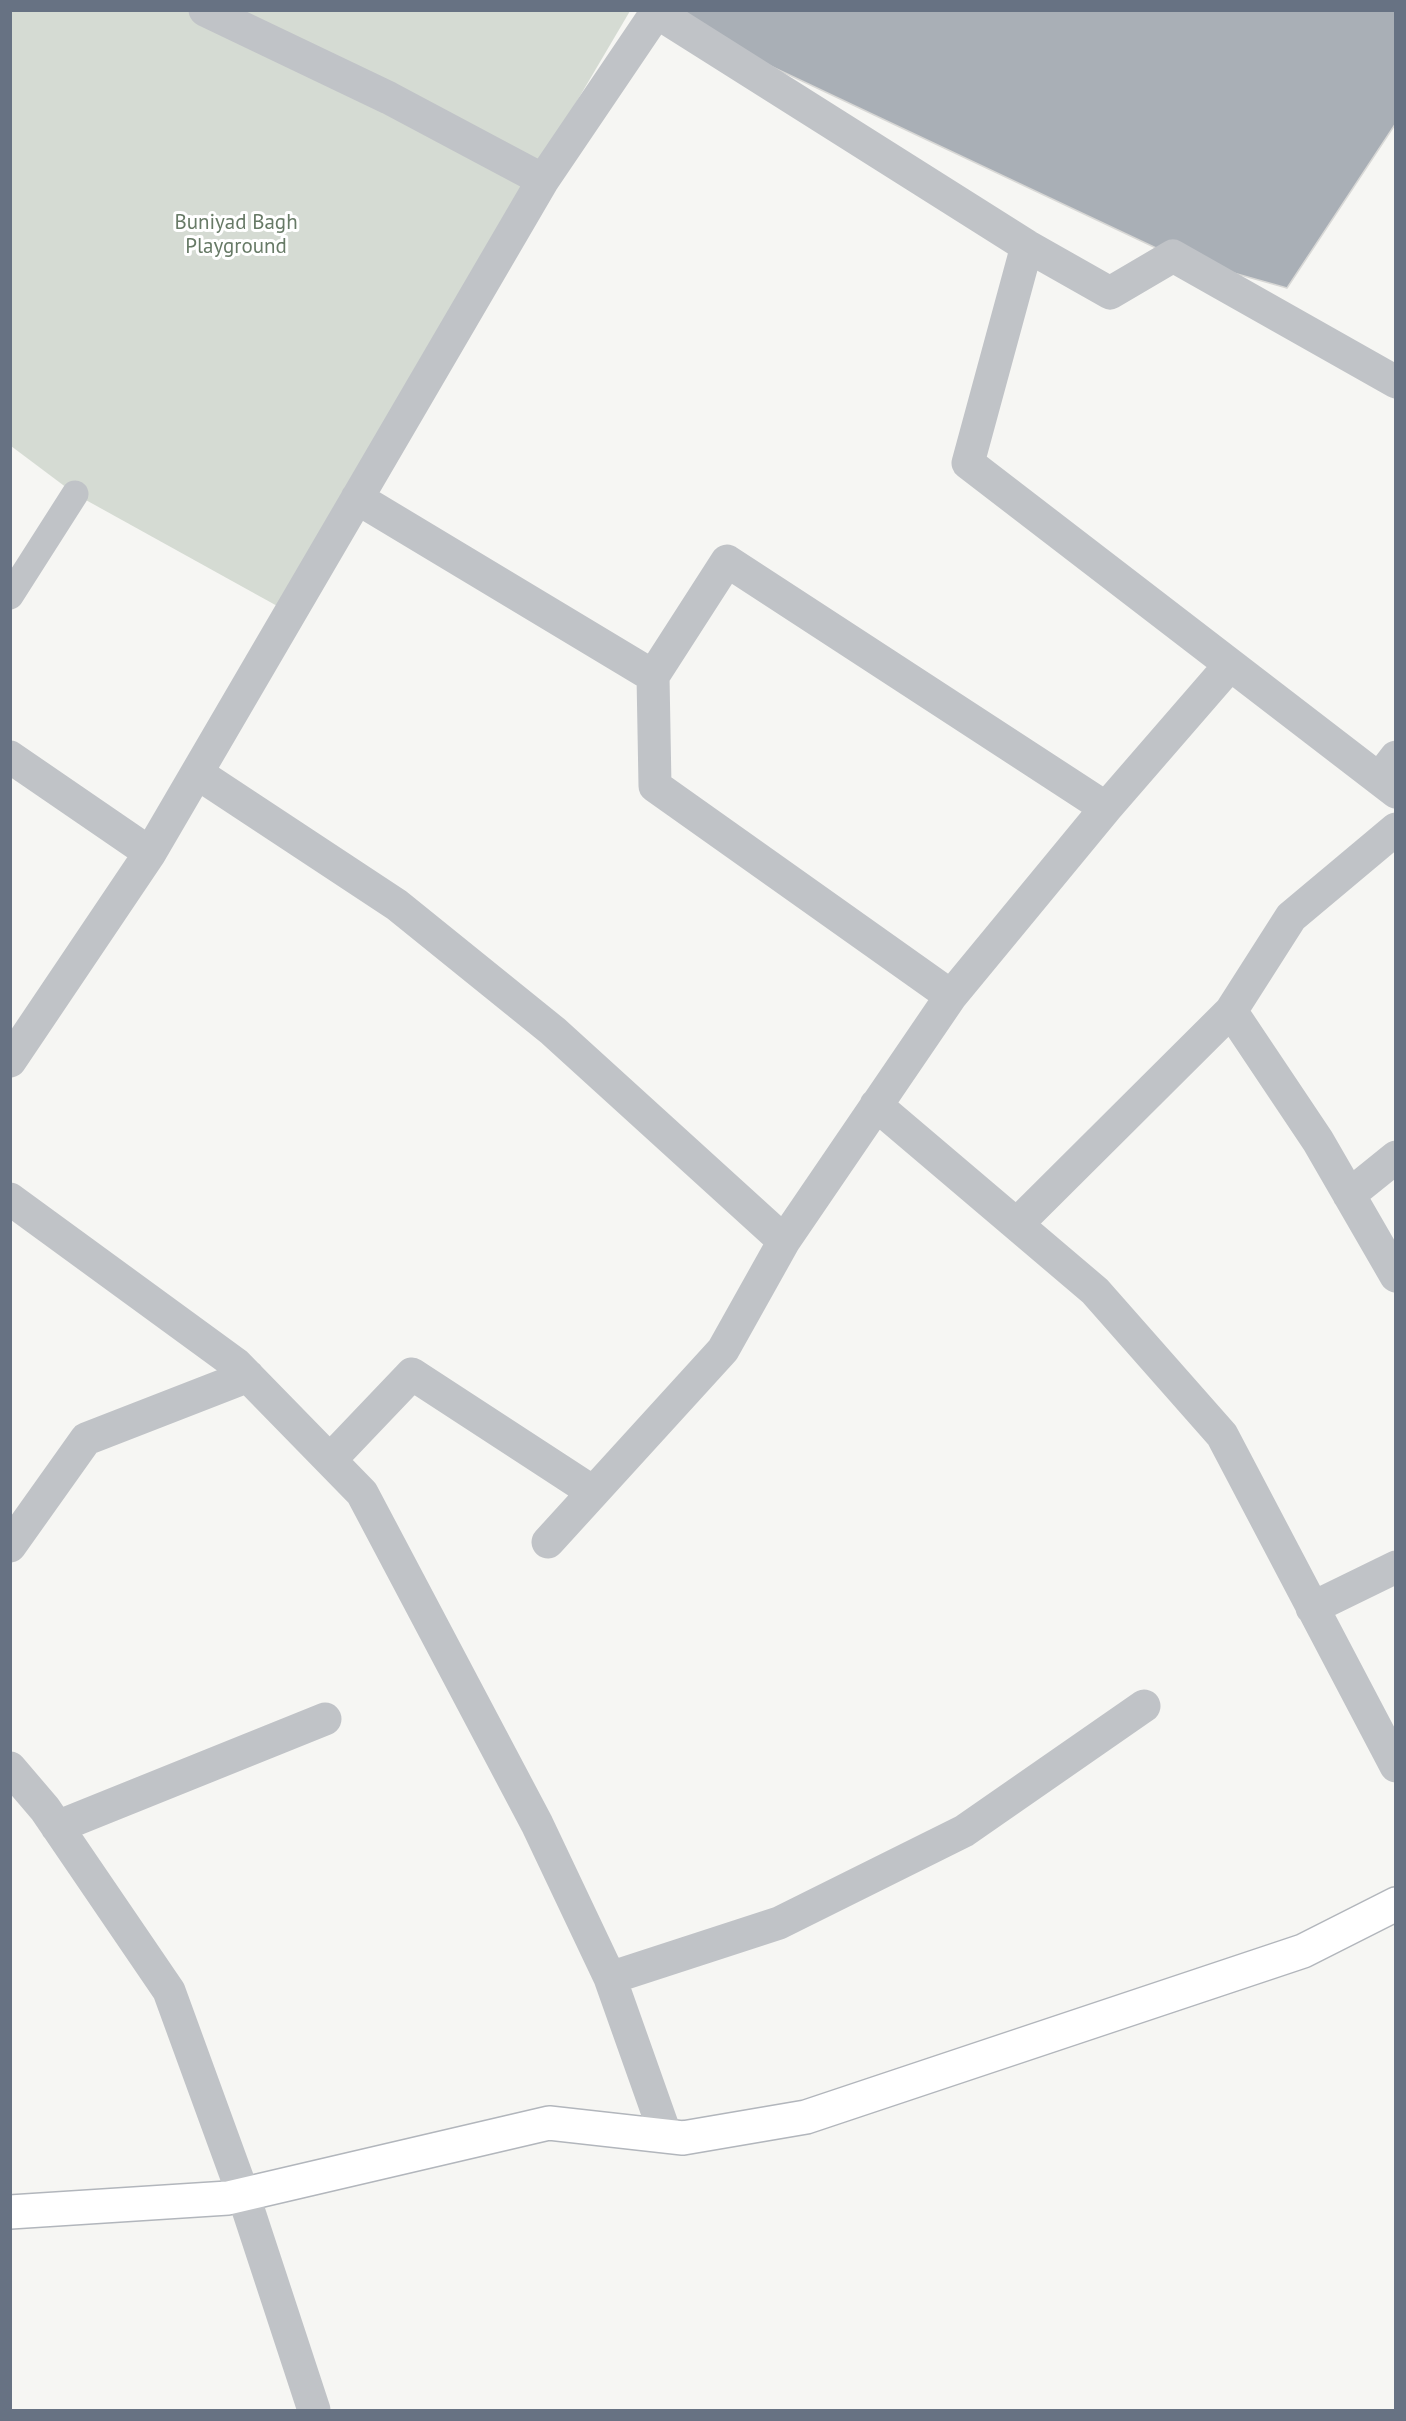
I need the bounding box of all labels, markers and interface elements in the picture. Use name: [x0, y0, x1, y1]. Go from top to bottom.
park label: Buniyad Bagh Playground: [174, 210, 298, 260]

